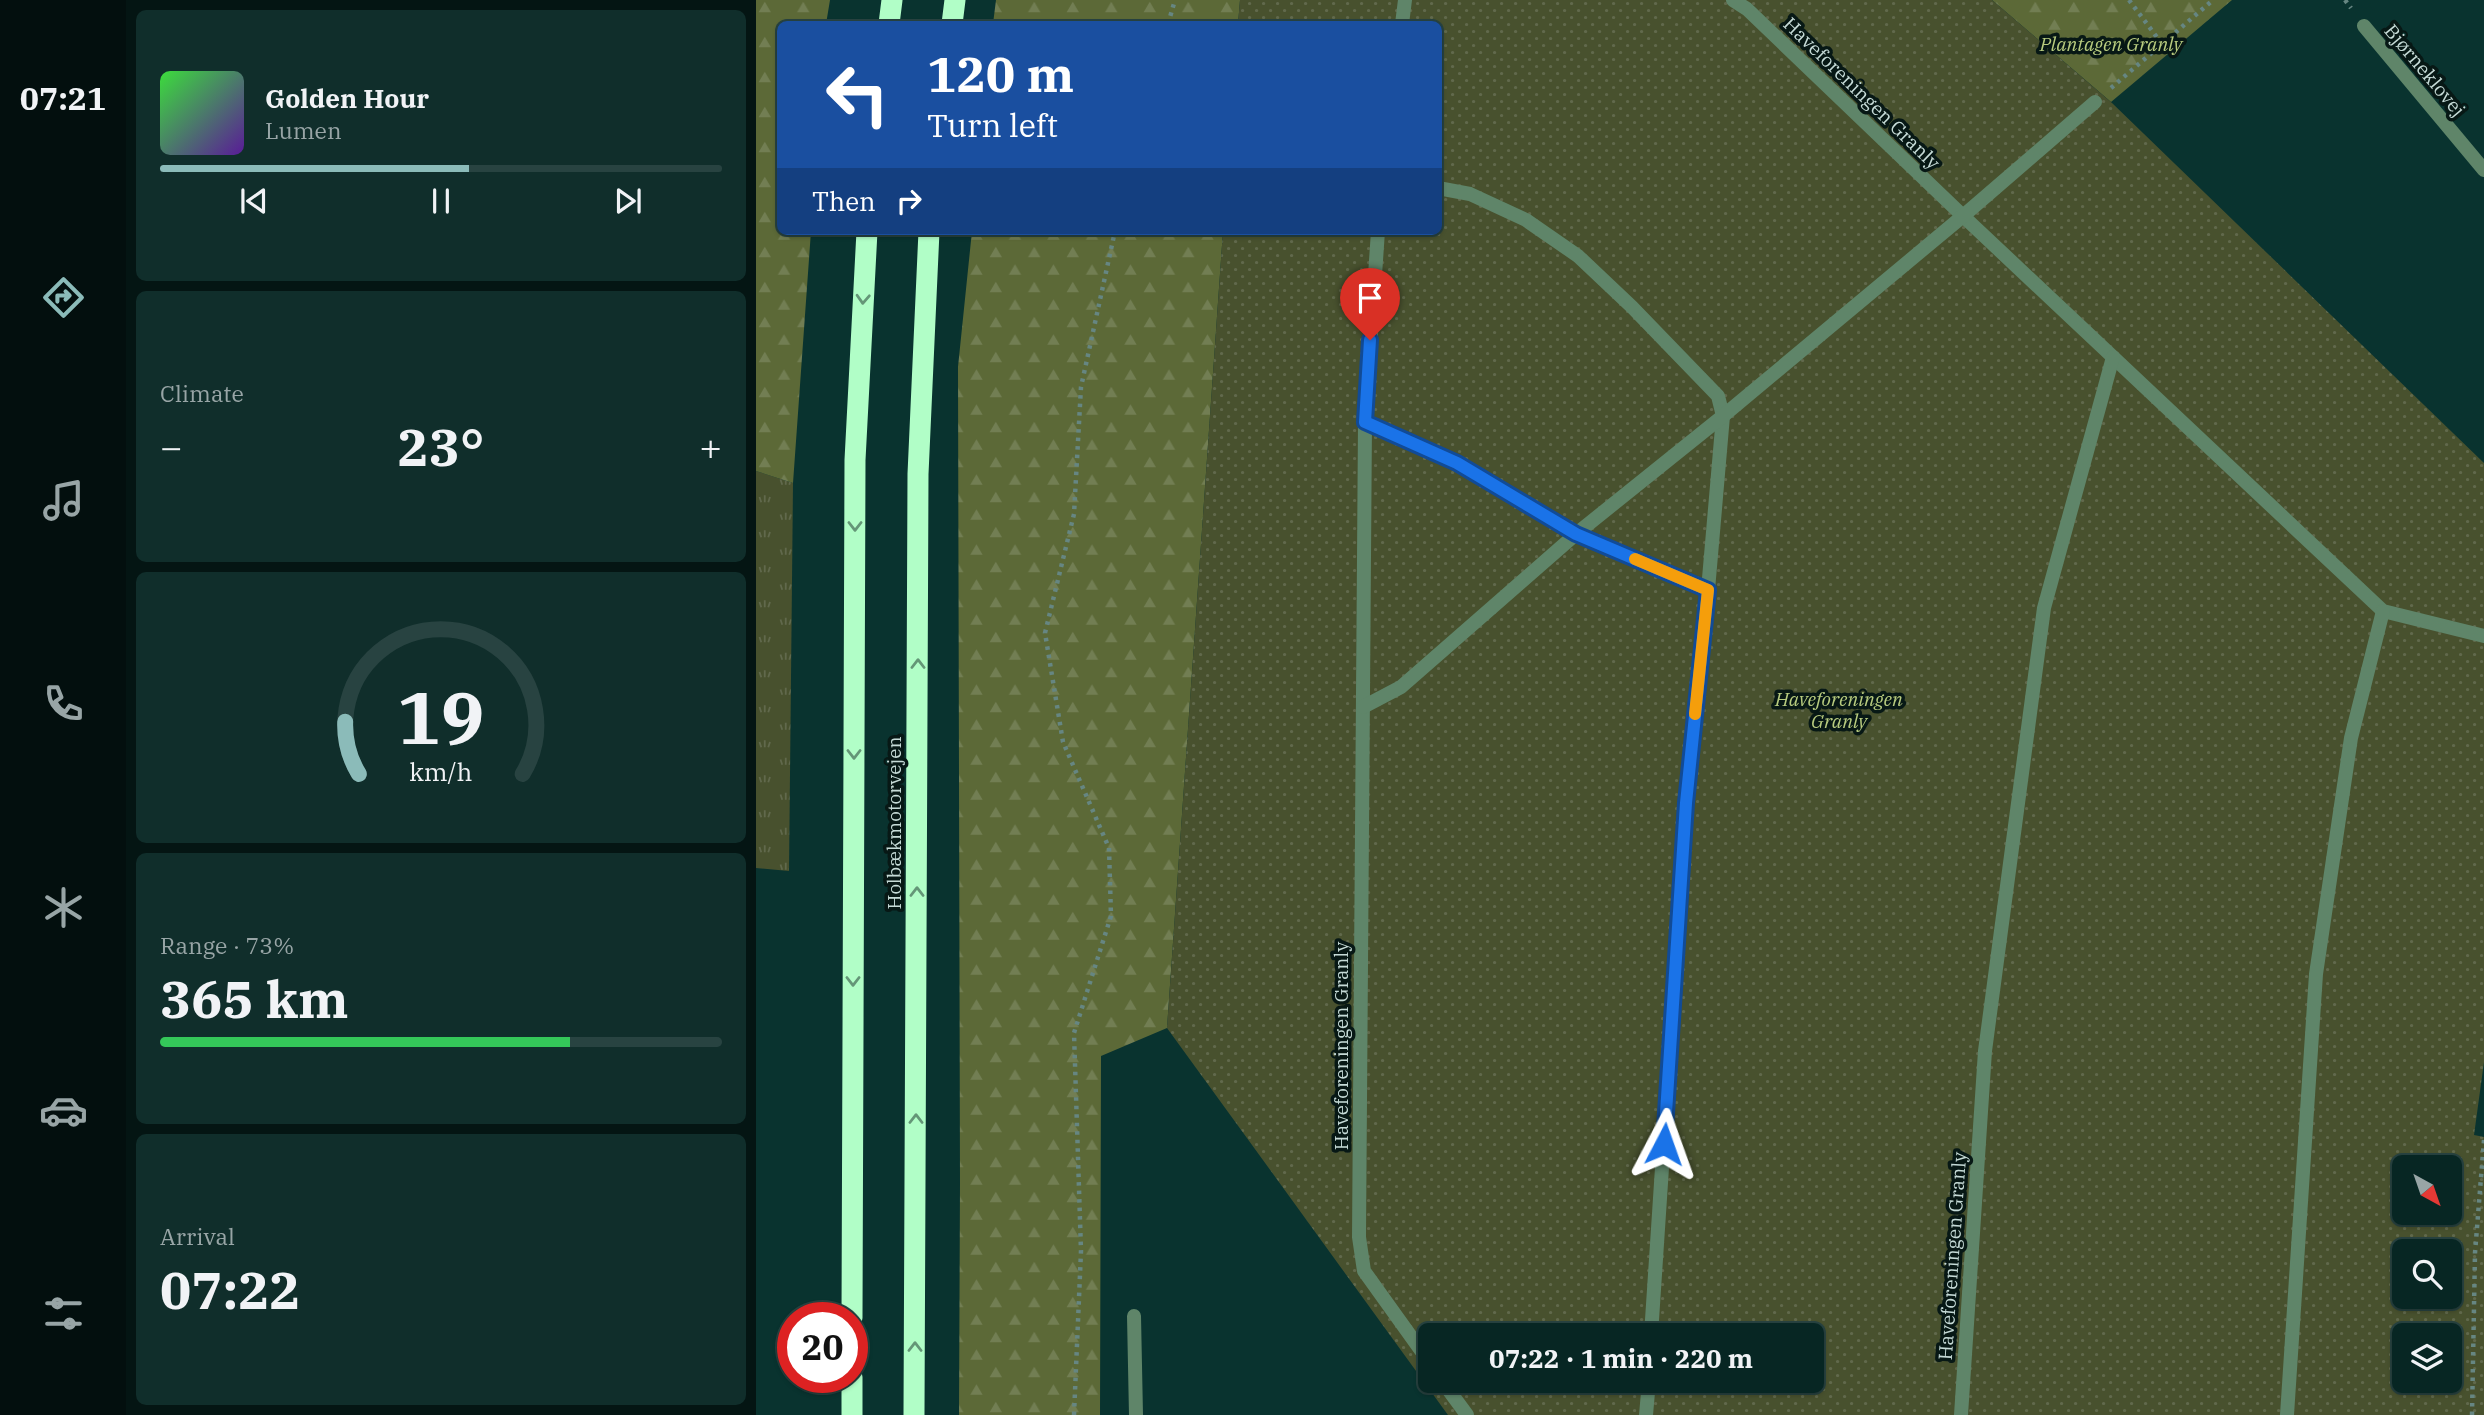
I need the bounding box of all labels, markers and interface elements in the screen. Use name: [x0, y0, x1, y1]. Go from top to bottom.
street label: Haveforeningen Granly: [1779, 12, 1946, 175]
street label: Bjørneklovej: [2379, 19, 2471, 121]
park label: Plantagen Granly: [2039, 32, 2184, 56]
text: 120 m: [927, 42, 1074, 105]
icon: left: [812, 49, 903, 140]
text: 07:21: [20, 77, 106, 119]
text: Golden Hour: [265, 81, 429, 115]
text: Turn left: [927, 104, 1058, 146]
text: Lumen: [265, 115, 342, 145]
icon: previous: [235, 182, 273, 220]
icon: pause: [422, 182, 460, 220]
icon: next: [609, 182, 647, 220]
icon: right: [890, 182, 928, 220]
text: Then: [812, 184, 876, 218]
pin: [1340, 268, 1400, 340]
icon: directions: [39, 273, 88, 322]
icon: arrive: [1351, 279, 1389, 317]
one-way arrow: [856, 294, 871, 305]
text: Climate: [160, 378, 244, 408]
text: 23°: [398, 413, 484, 480]
text: −: [160, 422, 183, 471]
text: +: [699, 422, 722, 471]
icon: music: [39, 476, 88, 525]
one-way arrow: [847, 522, 863, 532]
one-way arrow: [910, 659, 925, 670]
text: 19: [397, 669, 485, 764]
icon: phone: [39, 679, 88, 728]
park label: Haveforeningen Granly: [1774, 687, 1903, 733]
street label: Holbækmotorvejen: [882, 736, 906, 910]
one-way arrow: [846, 749, 862, 760]
text: km/h: [409, 754, 473, 787]
icon: climate: [39, 883, 88, 932]
one-way arrow: [909, 886, 925, 897]
text: Range · 73%: [160, 930, 294, 960]
street label: Haveforeningen Granly: [1329, 941, 1353, 1150]
text: 365 km: [160, 965, 349, 1032]
one-way arrow: [845, 977, 861, 987]
icon: car: [39, 1086, 88, 1135]
position arrow: [1627, 1107, 1701, 1181]
one-way arrow: [908, 1114, 924, 1124]
street label: Haveforeningen Granly: [1933, 1150, 1971, 1361]
north arrow: [2392, 1155, 2462, 1225]
map controls: [2392, 1155, 2462, 1393]
text: Arrival: [160, 1221, 235, 1251]
button: search: [2392, 1239, 2462, 1309]
text: 07:22: [160, 1256, 301, 1323]
icon: filters: [39, 1289, 88, 1338]
speed limit sign: 20: [777, 1302, 868, 1393]
button: layers: [2392, 1323, 2462, 1393]
one-way arrow: [907, 1341, 923, 1352]
text: 07:22 · 1 min · 220 m: [1489, 1341, 1753, 1375]

